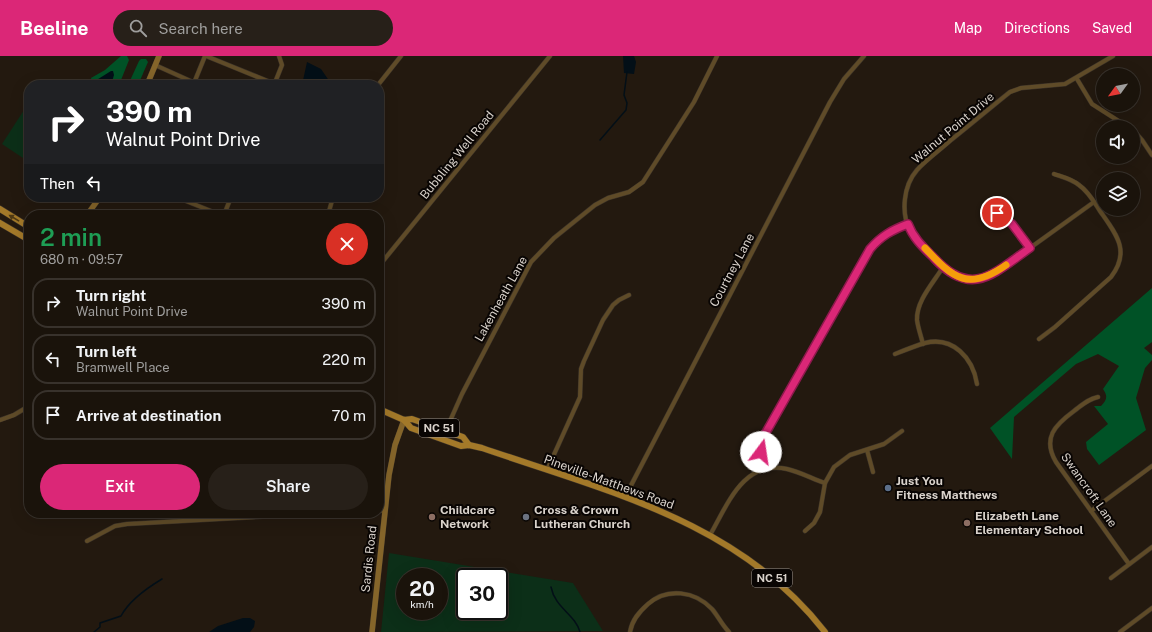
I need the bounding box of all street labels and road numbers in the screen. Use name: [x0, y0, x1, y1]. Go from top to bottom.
street label: Walnut Point Drive: [909, 89, 997, 166]
street label: Bubbling Well Road: [417, 108, 497, 202]
street label: Courtney Lane: [707, 231, 757, 309]
street label: Lakenheath Lane: [472, 254, 530, 344]
road number: NC 51: [419, 419, 459, 437]
street label: Swancroft Lane: [1058, 450, 1120, 530]
street label: Pineville-Matthews Road: [542, 452, 676, 512]
street label: Sardis Road: [359, 525, 379, 593]
road number: NC 51: [752, 569, 792, 587]

